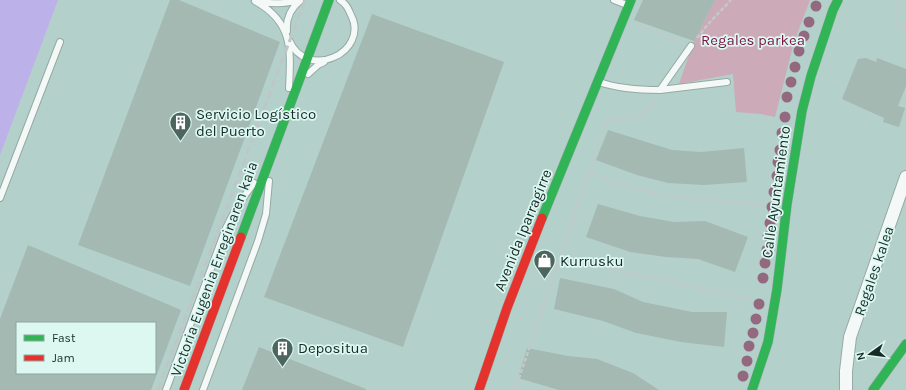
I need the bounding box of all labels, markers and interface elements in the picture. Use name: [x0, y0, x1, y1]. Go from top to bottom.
park label: Regales parkea: [701, 31, 805, 49]
place label: Servicio Logístico del Puerto: [196, 105, 316, 140]
building icon: Servicio Logístico del Puerto: [167, 110, 193, 143]
street label: Calle Ayuntamiento: [758, 125, 794, 259]
street label: Victoria Eugenia Erreginaren kaia: [167, 159, 261, 379]
street label: Avenida Iparragirre: [490, 167, 556, 293]
street label: Regales kalea: [850, 224, 898, 318]
shop icon: Kurrusku: [532, 248, 558, 281]
place label: Kurrusku: [560, 252, 624, 270]
legend: [16, 322, 156, 374]
text: Fast: [52, 331, 76, 345]
north arrow: [850, 334, 890, 374]
building icon: Depositua: [269, 335, 295, 368]
place label: Depositua: [298, 339, 368, 357]
text: Jam: [52, 351, 75, 365]
text: N: [854, 351, 868, 362]

